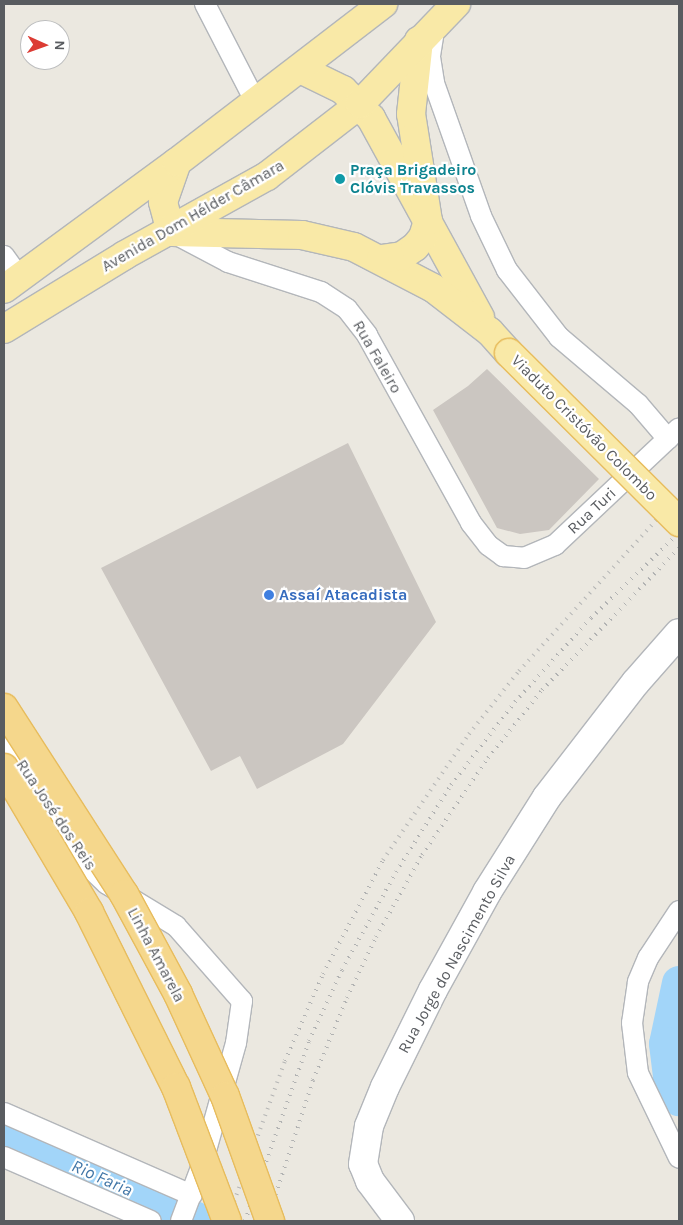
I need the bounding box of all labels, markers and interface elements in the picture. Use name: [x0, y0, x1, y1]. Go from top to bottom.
north arrow: [20, 20, 70, 70]
text: N: [51, 40, 68, 51]
street label: Avenida Dom Hélder Câmara: [98, 156, 288, 276]
place label: Praça Brigadeiro Clóvis Travassos: [350, 160, 476, 198]
marker: Praça Brigadeiro Clóvis Travassos: [334, 173, 346, 185]
street label: Rua Faleiro: [348, 317, 406, 397]
street label: Viaduto Cristóvão Colombo: [507, 351, 661, 505]
street label: Rua Turi: [564, 484, 620, 538]
place label: Assaí Atacadista: [279, 585, 407, 605]
marker: Assaí Atacadista: [263, 589, 275, 601]
street label: Rua José dos Reis: [12, 756, 100, 874]
street label: Rua Jorge do Nascimento Silva: [394, 851, 520, 1057]
street label: Linha Amarela: [123, 904, 189, 1006]
water label: Rio Faria: [68, 1155, 136, 1201]

